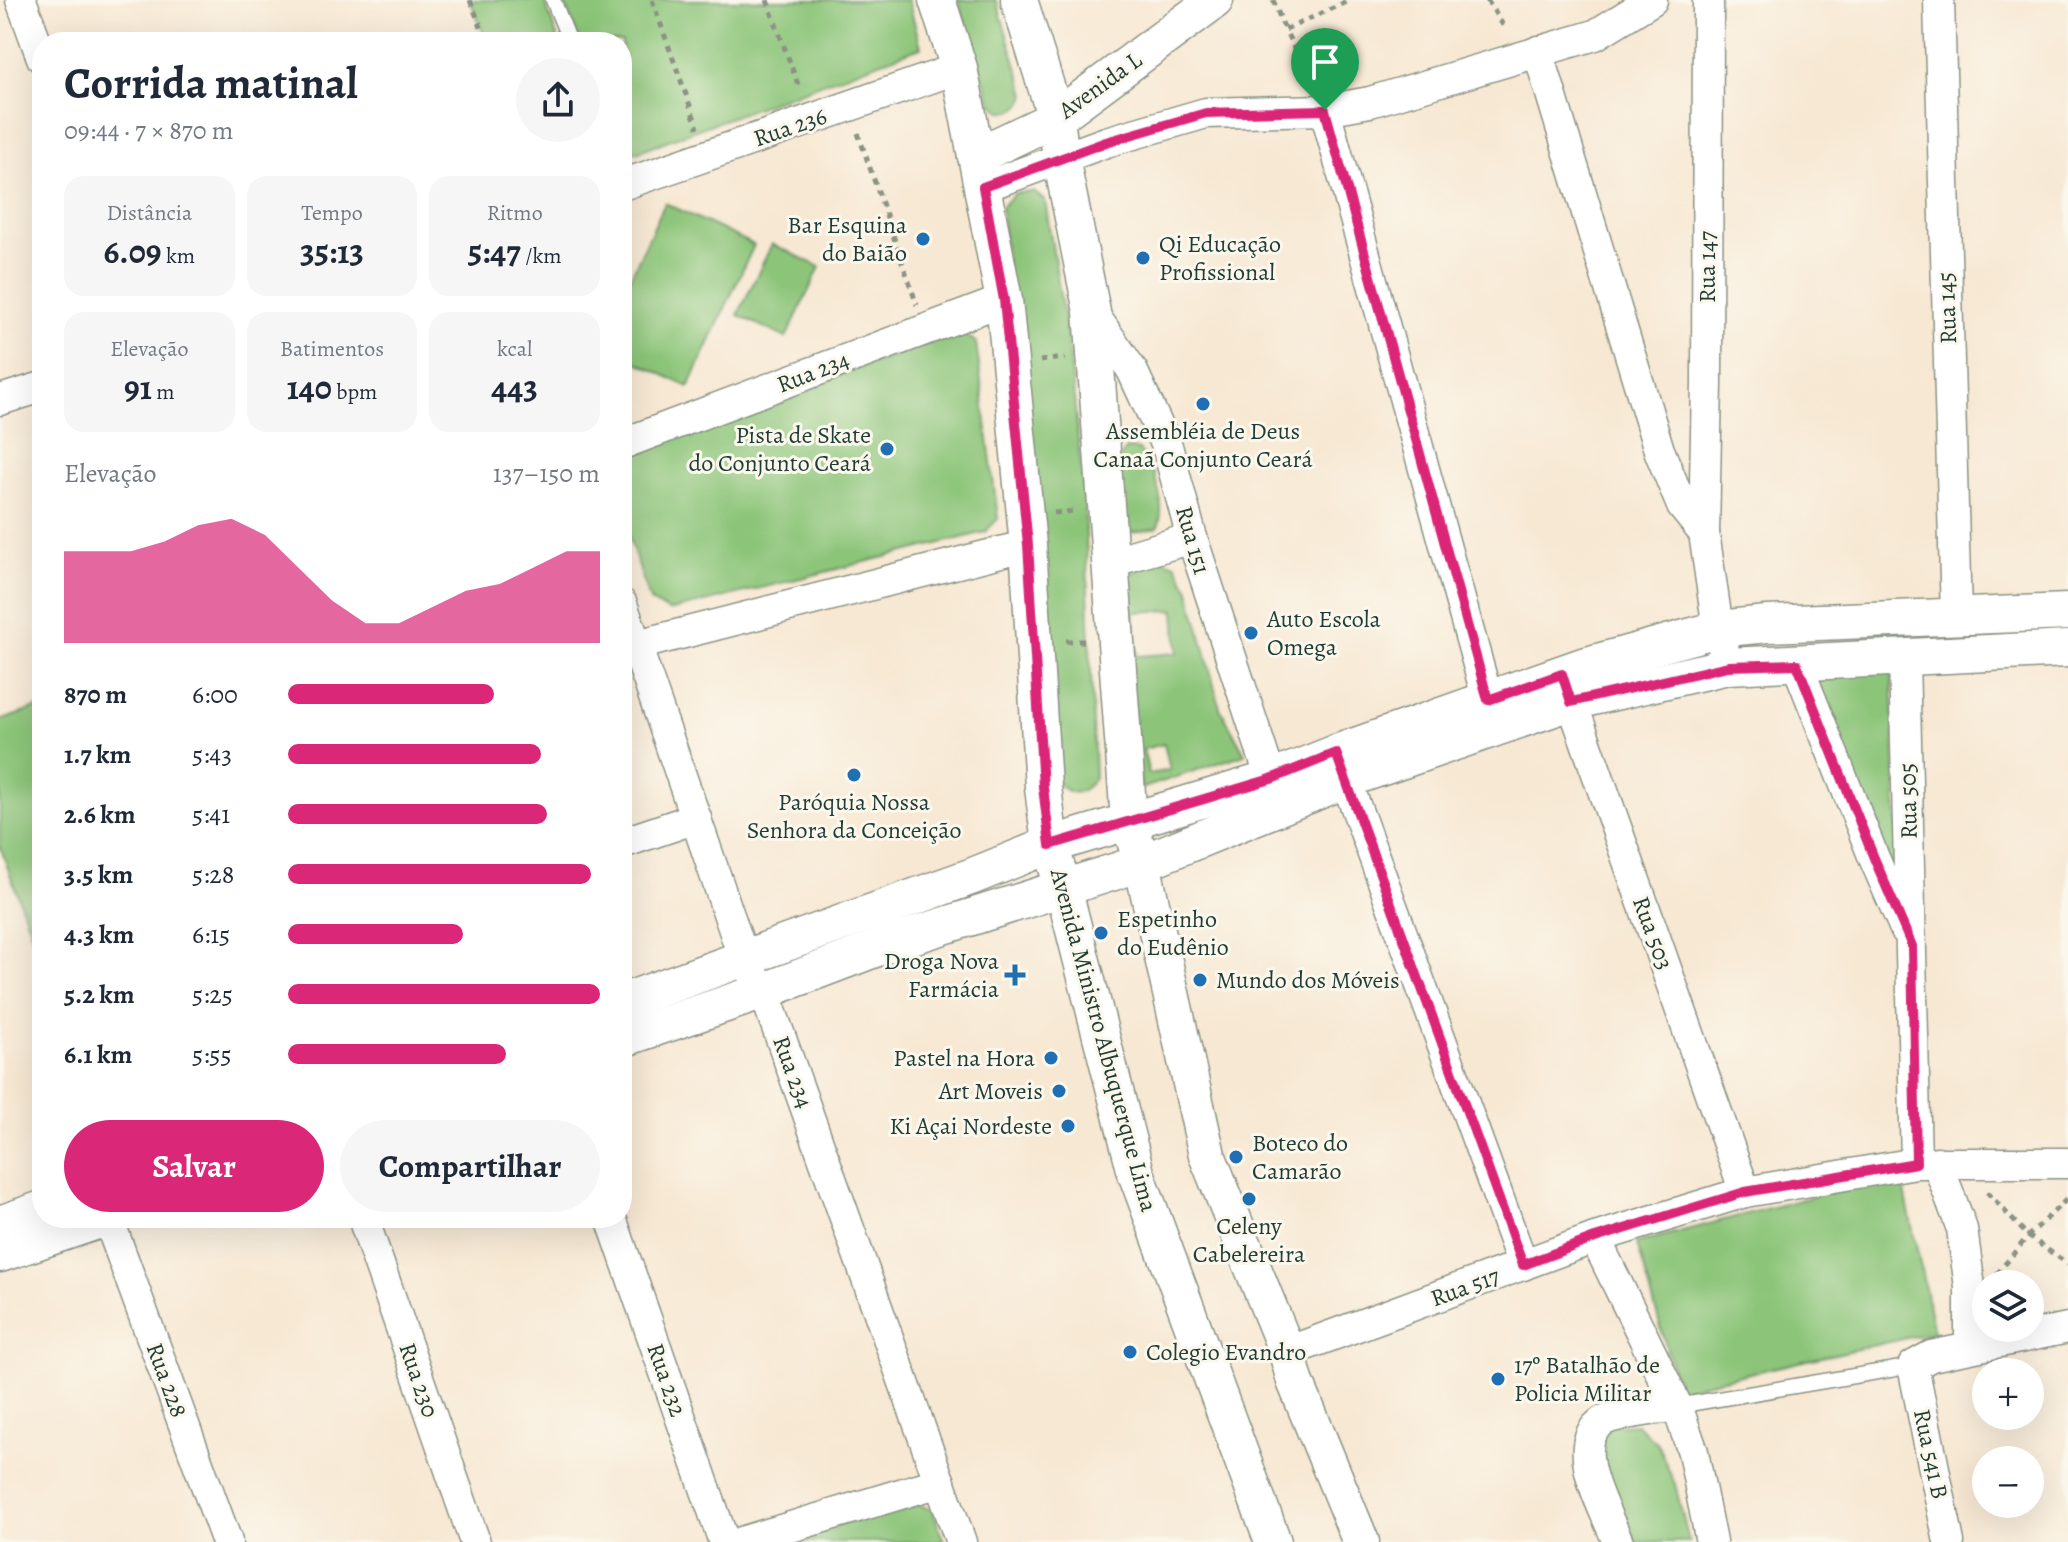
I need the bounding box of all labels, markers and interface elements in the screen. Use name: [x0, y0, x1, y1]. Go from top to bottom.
pin: [1291, 28, 1359, 110]
icon: arrive: [1303, 40, 1347, 84]
street label: Avenida L: [1051, 44, 1149, 127]
text: Corrida matinal: [64, 53, 358, 113]
button: share: [516, 58, 600, 142]
street label: Rua 236: [749, 100, 831, 154]
text: 09:44 · 7 × 870 m: [64, 113, 233, 148]
text: Distância: [106, 198, 192, 228]
text: Tempo: [301, 198, 363, 228]
text: Ritmo: [487, 198, 543, 228]
place label: Bar Esquina do Baião: [787, 209, 908, 269]
text: 6.09: [103, 228, 162, 275]
text: 35:13: [300, 228, 364, 275]
text: 5:47: [468, 228, 521, 275]
place label: Qi Educação Profissional: [1159, 228, 1281, 288]
marker: Bar Esquina do Baião: [914, 230, 932, 248]
street label: Rua 147: [1691, 230, 1723, 303]
text: km: [162, 241, 195, 271]
text: /km: [521, 241, 562, 271]
marker: Qi Educação Profissional: [1134, 249, 1152, 267]
street label: Rua 145: [1930, 271, 1964, 345]
text: Elevação: [110, 334, 188, 364]
text: Batimentos: [280, 334, 384, 364]
text: kcal: [497, 334, 532, 364]
street label: Rua 234: [772, 344, 854, 400]
text: 91: [124, 364, 152, 411]
text: 140: [287, 364, 332, 411]
text: 443: [491, 364, 538, 411]
text: m: [152, 377, 175, 407]
text: bpm: [332, 377, 377, 407]
marker: Assembléia de Deus Canaã Conjunto Ceará: [1194, 395, 1212, 413]
place label: Assembléia de Deus Canaã Conjunto Ceará: [1093, 415, 1314, 475]
place label: Pista de Skate do Conjunto Ceará: [688, 419, 872, 479]
marker: Pista de Skate do Conjunto Ceará: [878, 440, 896, 458]
text: Elevação: [64, 456, 156, 491]
text: 137–150 m: [493, 456, 600, 491]
street label: Rua 151: [1168, 502, 1218, 578]
place label: Auto Escola Omega: [1266, 603, 1382, 663]
marker: Auto Escola Omega: [1242, 624, 1260, 642]
text: 870 m: [64, 677, 127, 712]
text: 6:00: [192, 677, 238, 712]
text: 1.7 km: [64, 737, 131, 772]
text: 5:43: [192, 737, 232, 772]
street label: Rua 505: [1891, 763, 1925, 839]
marker: Paróquia Nossa Senhora da Conceição: [845, 766, 863, 784]
place label: Paróquia Nossa Senhora da Conceição: [747, 786, 961, 846]
text: 2.6 km: [64, 797, 136, 832]
text: 5:41: [192, 797, 230, 832]
text: 3.5 km: [64, 857, 133, 892]
text: 5:28: [192, 857, 234, 892]
street label: Avenida Ministro Albuquerque Lima: [1042, 864, 1165, 1216]
street label: Rua 503: [1625, 892, 1681, 974]
place label: Espetinho do Eudênio: [1117, 903, 1229, 963]
text: 4.3 km: [64, 917, 134, 952]
text: 6:15: [192, 917, 230, 952]
marker: Espetinho do Eudênio: [1092, 924, 1110, 942]
place label: Droga Nova Farmácia: [884, 945, 1000, 1005]
place label: Mundo dos Móveis: [1216, 964, 1400, 996]
marker: Droga Nova Farmácia: [1006, 966, 1024, 984]
marker: Mundo dos Móveis: [1191, 971, 1209, 989]
text: 5.2 km: [64, 977, 135, 1012]
text: 5:25: [192, 977, 233, 1012]
street label: Rua 234: [765, 1031, 821, 1113]
text: 6.1 km: [64, 1037, 132, 1072]
text: 5:55: [192, 1037, 232, 1072]
place label: Pastel na Hora: [893, 1042, 1036, 1074]
marker: Pastel na Hora: [1042, 1049, 1060, 1067]
place label: Art Moveis: [938, 1075, 1043, 1107]
marker: Art Moveis: [1050, 1082, 1068, 1100]
place label: Ki Açai Nordeste: [889, 1110, 1052, 1142]
marker: Ki Açai Nordeste: [1059, 1117, 1077, 1135]
button: Salvar: [64, 1120, 324, 1212]
button: Compartilhar: [340, 1120, 600, 1212]
place label: Boteco do Camarão: [1252, 1127, 1348, 1187]
marker: Boteco do Camarão: [1227, 1148, 1245, 1166]
marker: Celeny Cabelereira: [1240, 1190, 1258, 1208]
place label: Celeny Cabelereira: [1193, 1210, 1306, 1270]
street label: Rua 517: [1426, 1259, 1505, 1314]
map controls: [1972, 1270, 2044, 1518]
button: layers: [1972, 1270, 2044, 1342]
place label: Colegio Evandro: [1146, 1336, 1306, 1368]
street label: Rua 228: [139, 1338, 195, 1422]
street label: Rua 230: [391, 1338, 447, 1422]
street label: Rua 232: [640, 1339, 694, 1421]
marker: Colegio Evandro: [1121, 1343, 1139, 1361]
place label: 17º Batalhão de Policia Militar: [1514, 1349, 1660, 1409]
button: +: [1972, 1358, 2044, 1430]
marker: 17º Batalhão de Policia Militar: [1489, 1370, 1507, 1388]
street label: Rua 541 B: [1906, 1406, 1956, 1502]
button: −: [1972, 1446, 2044, 1518]

